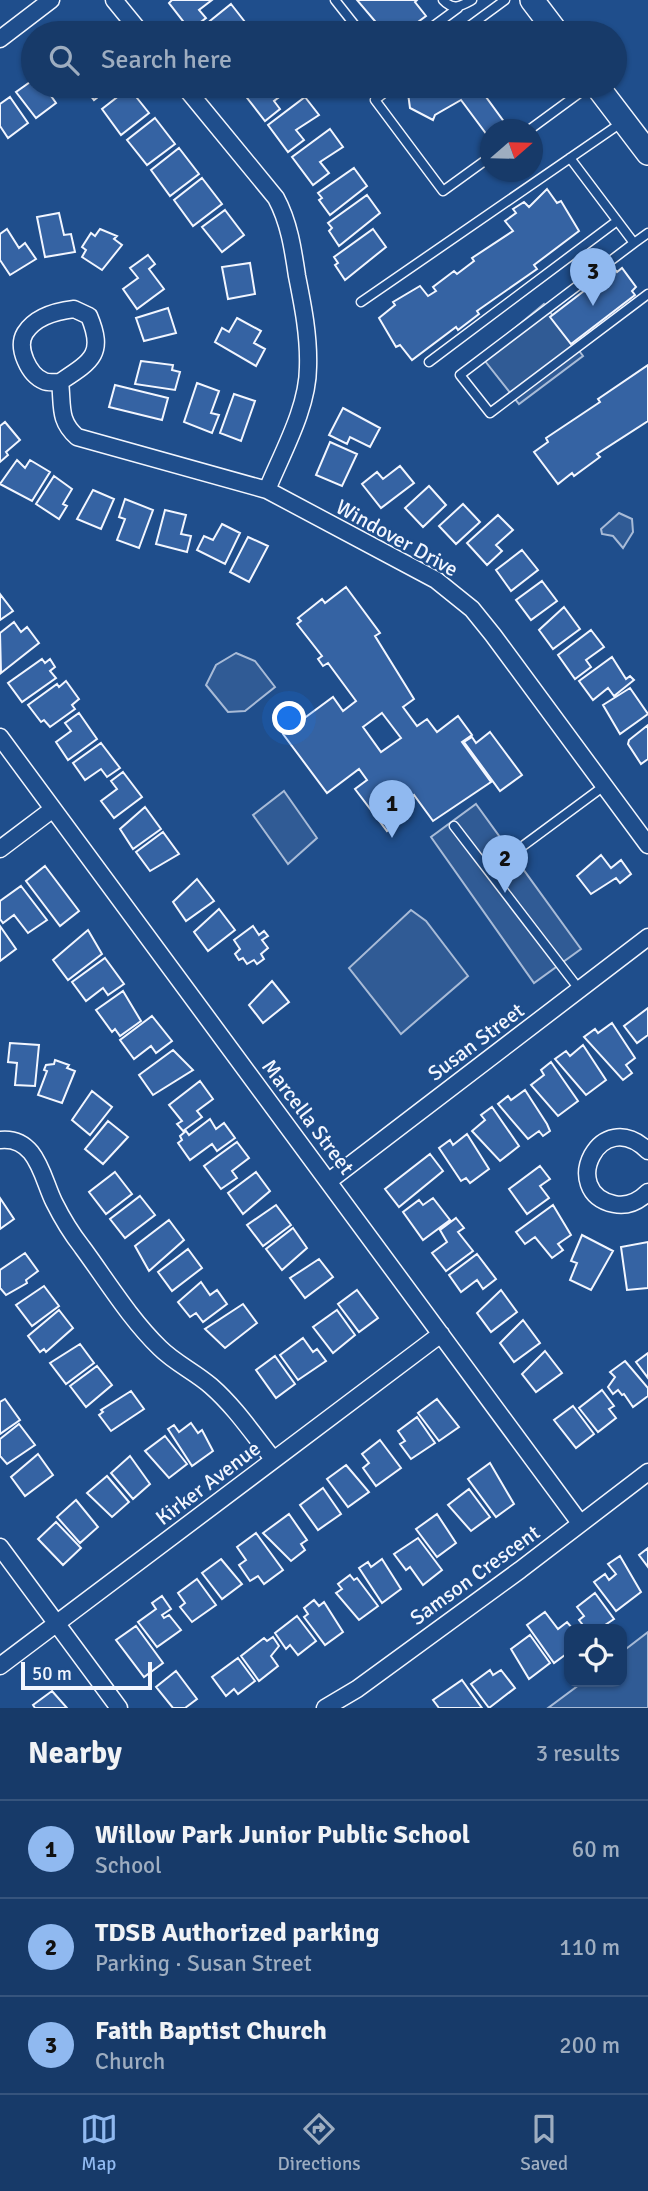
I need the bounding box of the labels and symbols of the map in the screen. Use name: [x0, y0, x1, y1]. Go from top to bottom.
north arrow: [480, 119, 543, 182]
pin: 3: [570, 248, 616, 306]
street label: Windover Drive: [331, 494, 463, 582]
your location: [272, 701, 306, 735]
pin: 1: [369, 780, 415, 838]
pin: 2: [482, 835, 528, 893]
street label: Susan Street: [423, 997, 529, 1087]
street label: Marcella Street: [256, 1054, 360, 1180]
street label: Kirker Avenue: [150, 1435, 266, 1531]
street label: Samson Crescent: [405, 1519, 545, 1631]
scale bar: [21, 1659, 152, 1691]

